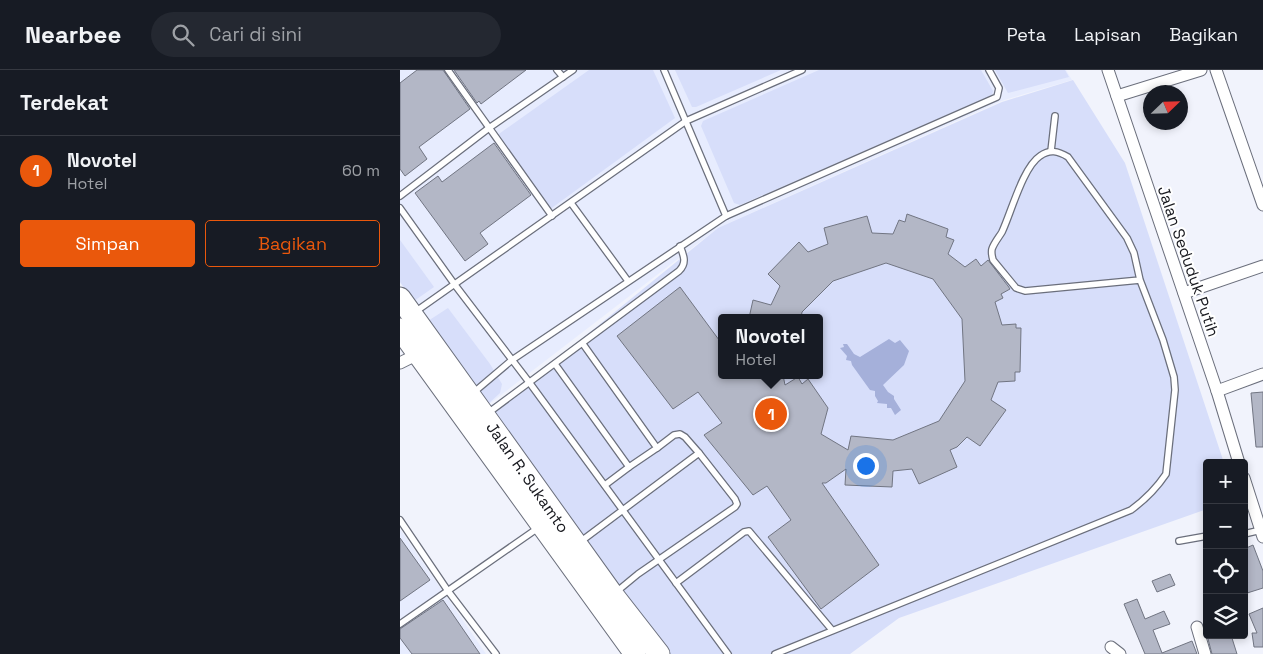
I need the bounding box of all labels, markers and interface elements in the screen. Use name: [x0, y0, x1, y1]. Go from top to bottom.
search box: [151, 12, 501, 57]
text: Nearbee: [25, 19, 121, 50]
icon: search: [169, 21, 197, 49]
text: Cari di sini: [209, 22, 302, 47]
text: Peta: [1007, 23, 1046, 46]
text: Lapisan: [1074, 23, 1141, 46]
text: Bagikan: [1169, 23, 1238, 46]
north arrow: [1143, 85, 1188, 130]
text: Terdekat: [20, 89, 109, 116]
text: Novotel: [67, 148, 137, 173]
text: 1: [32, 160, 40, 181]
text: 60 m: [342, 160, 380, 181]
text: Hotel: [67, 173, 108, 194]
street label: Jalan Seduduk Putih: [1153, 183, 1224, 339]
button: Simpan: [20, 220, 195, 267]
button: Bagikan: [205, 220, 380, 267]
popup: [718, 314, 823, 379]
text: Novotel: [736, 324, 805, 349]
text: Hotel: [736, 349, 776, 370]
pin: 1: [755, 395, 787, 433]
street label: Jalan R. Sukamto: [481, 418, 574, 537]
your location: [853, 453, 879, 479]
map controls: [1203, 459, 1248, 639]
button: +: [1203, 459, 1248, 504]
button: −: [1203, 504, 1248, 549]
button: locate: [1203, 549, 1248, 594]
button: layers: [1203, 594, 1248, 639]

